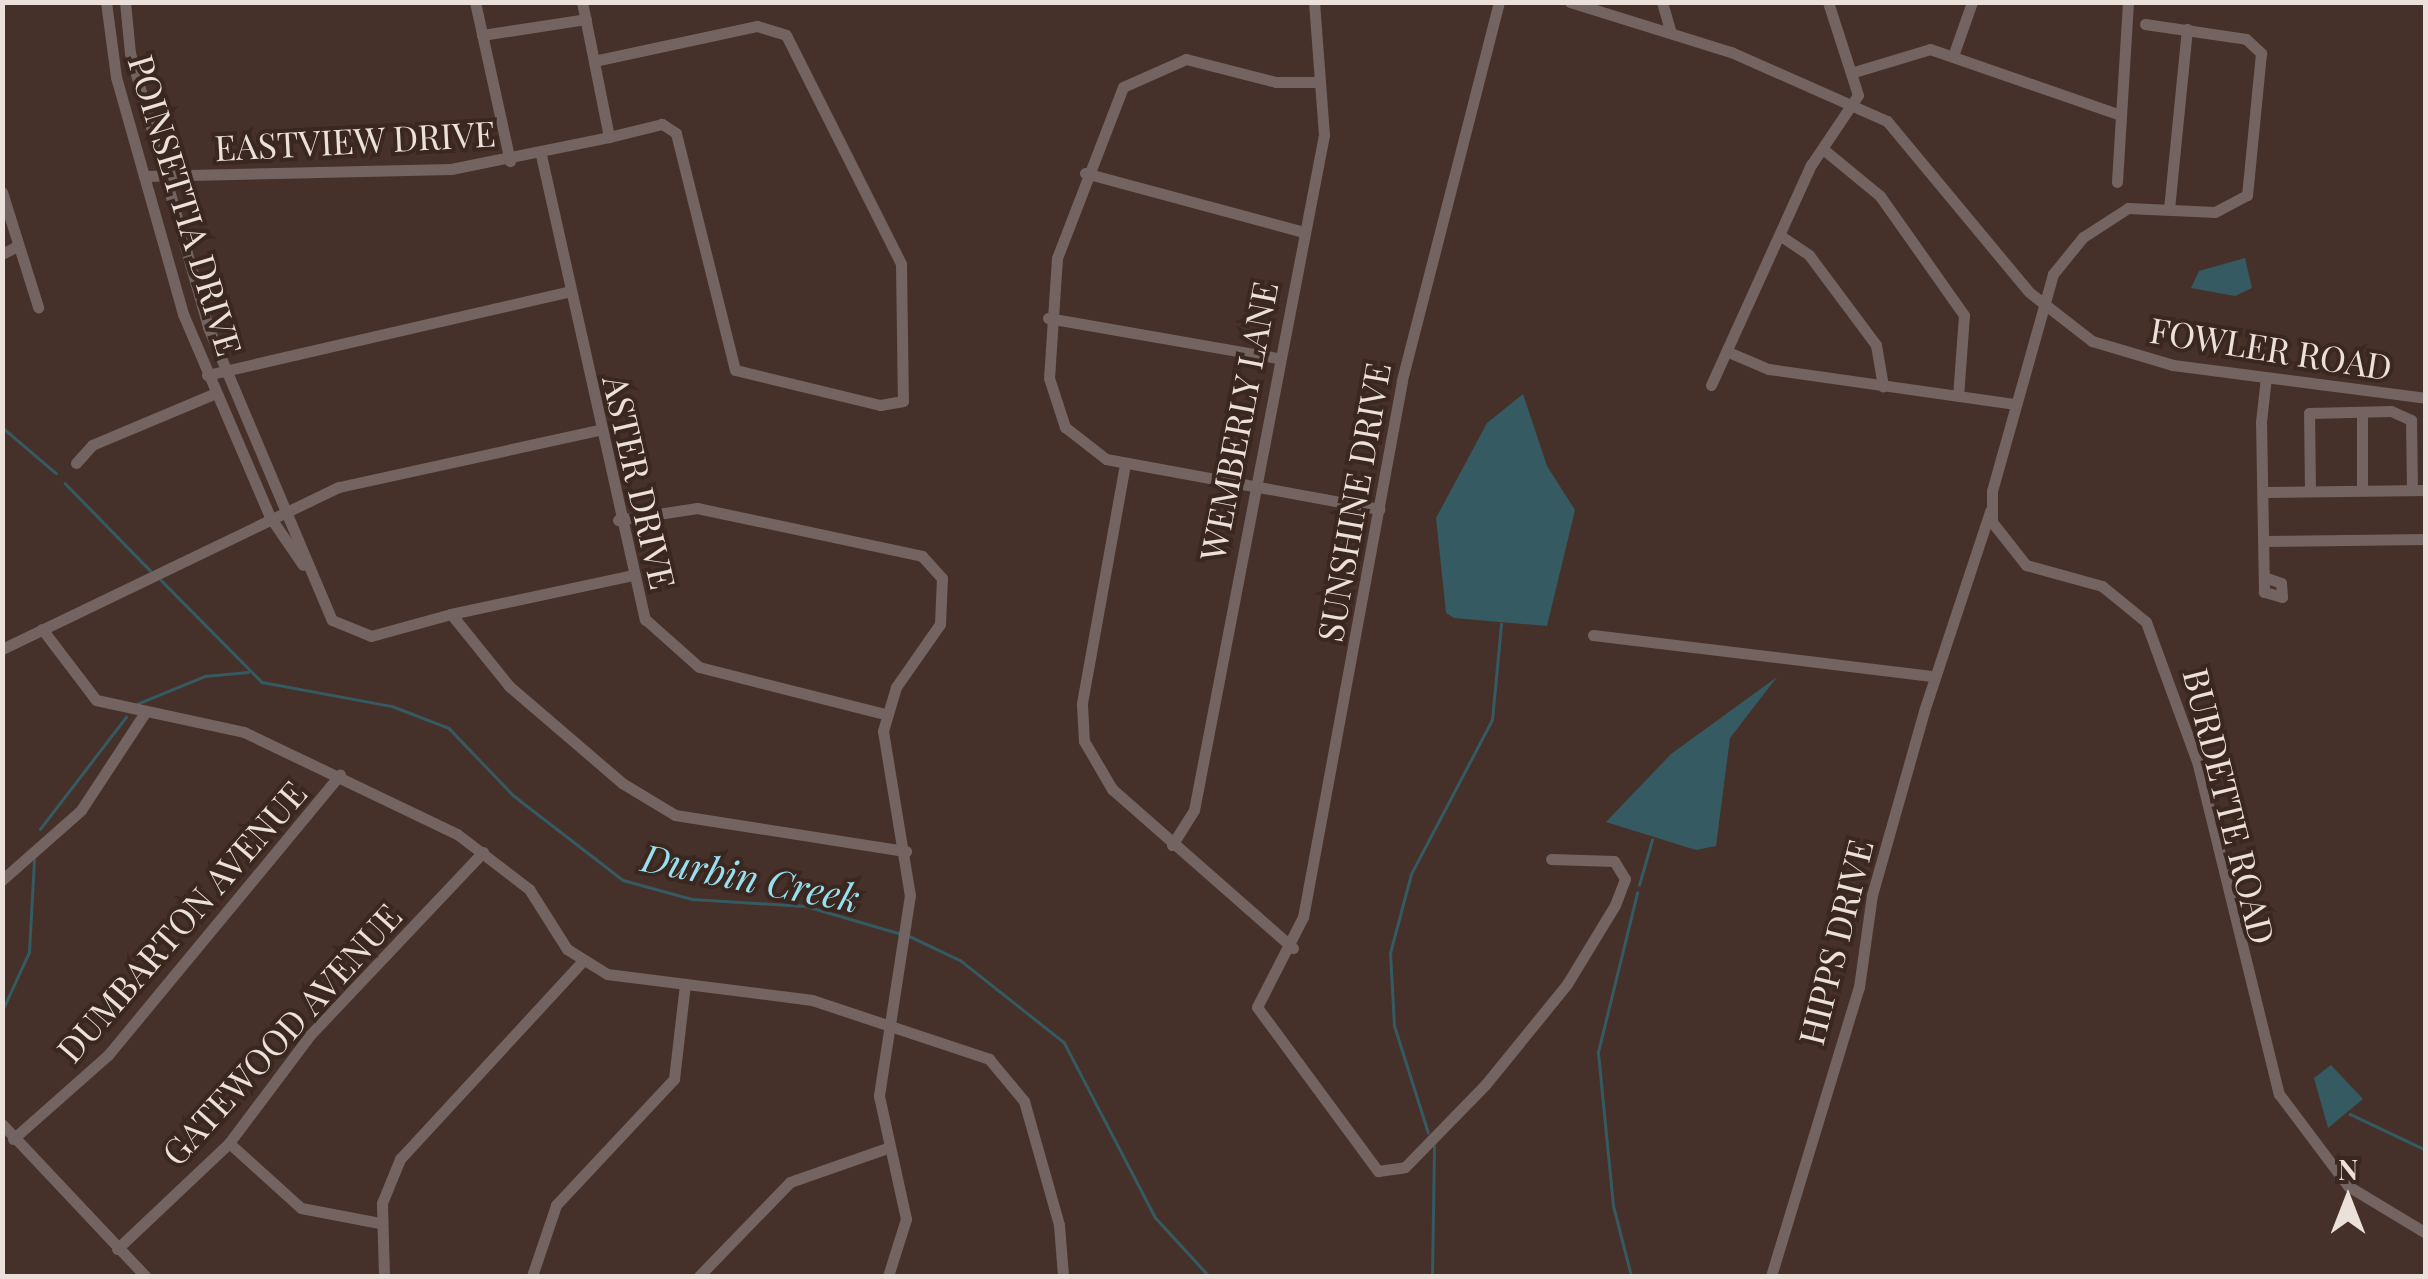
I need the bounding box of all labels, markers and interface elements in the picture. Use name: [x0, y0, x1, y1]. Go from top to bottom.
street label: POINSETTIA DRIVE: [120, 50, 252, 360]
street label: EASTVIEW DRIVE: [213, 112, 497, 168]
street label: WEMBERLY LANE: [1190, 277, 1286, 565]
street label: FOWLER ROAD: [2147, 308, 2395, 388]
street label: SUNSHINE DRIVE: [1308, 359, 1398, 645]
street label: ASTER DRIVE: [595, 371, 685, 593]
street label: BURDETTE ROAD: [2175, 664, 2285, 948]
street label: DUMBARTON AVENUE: [47, 772, 315, 1070]
water label: Durbin Creek: [638, 834, 864, 920]
street label: HIPPS DRIVE: [1789, 835, 1881, 1049]
street label: GATEWOOD AVENUE: [152, 894, 410, 1174]
north arrow: [2298, 1149, 2398, 1249]
text: N: [2338, 1150, 2358, 1187]

